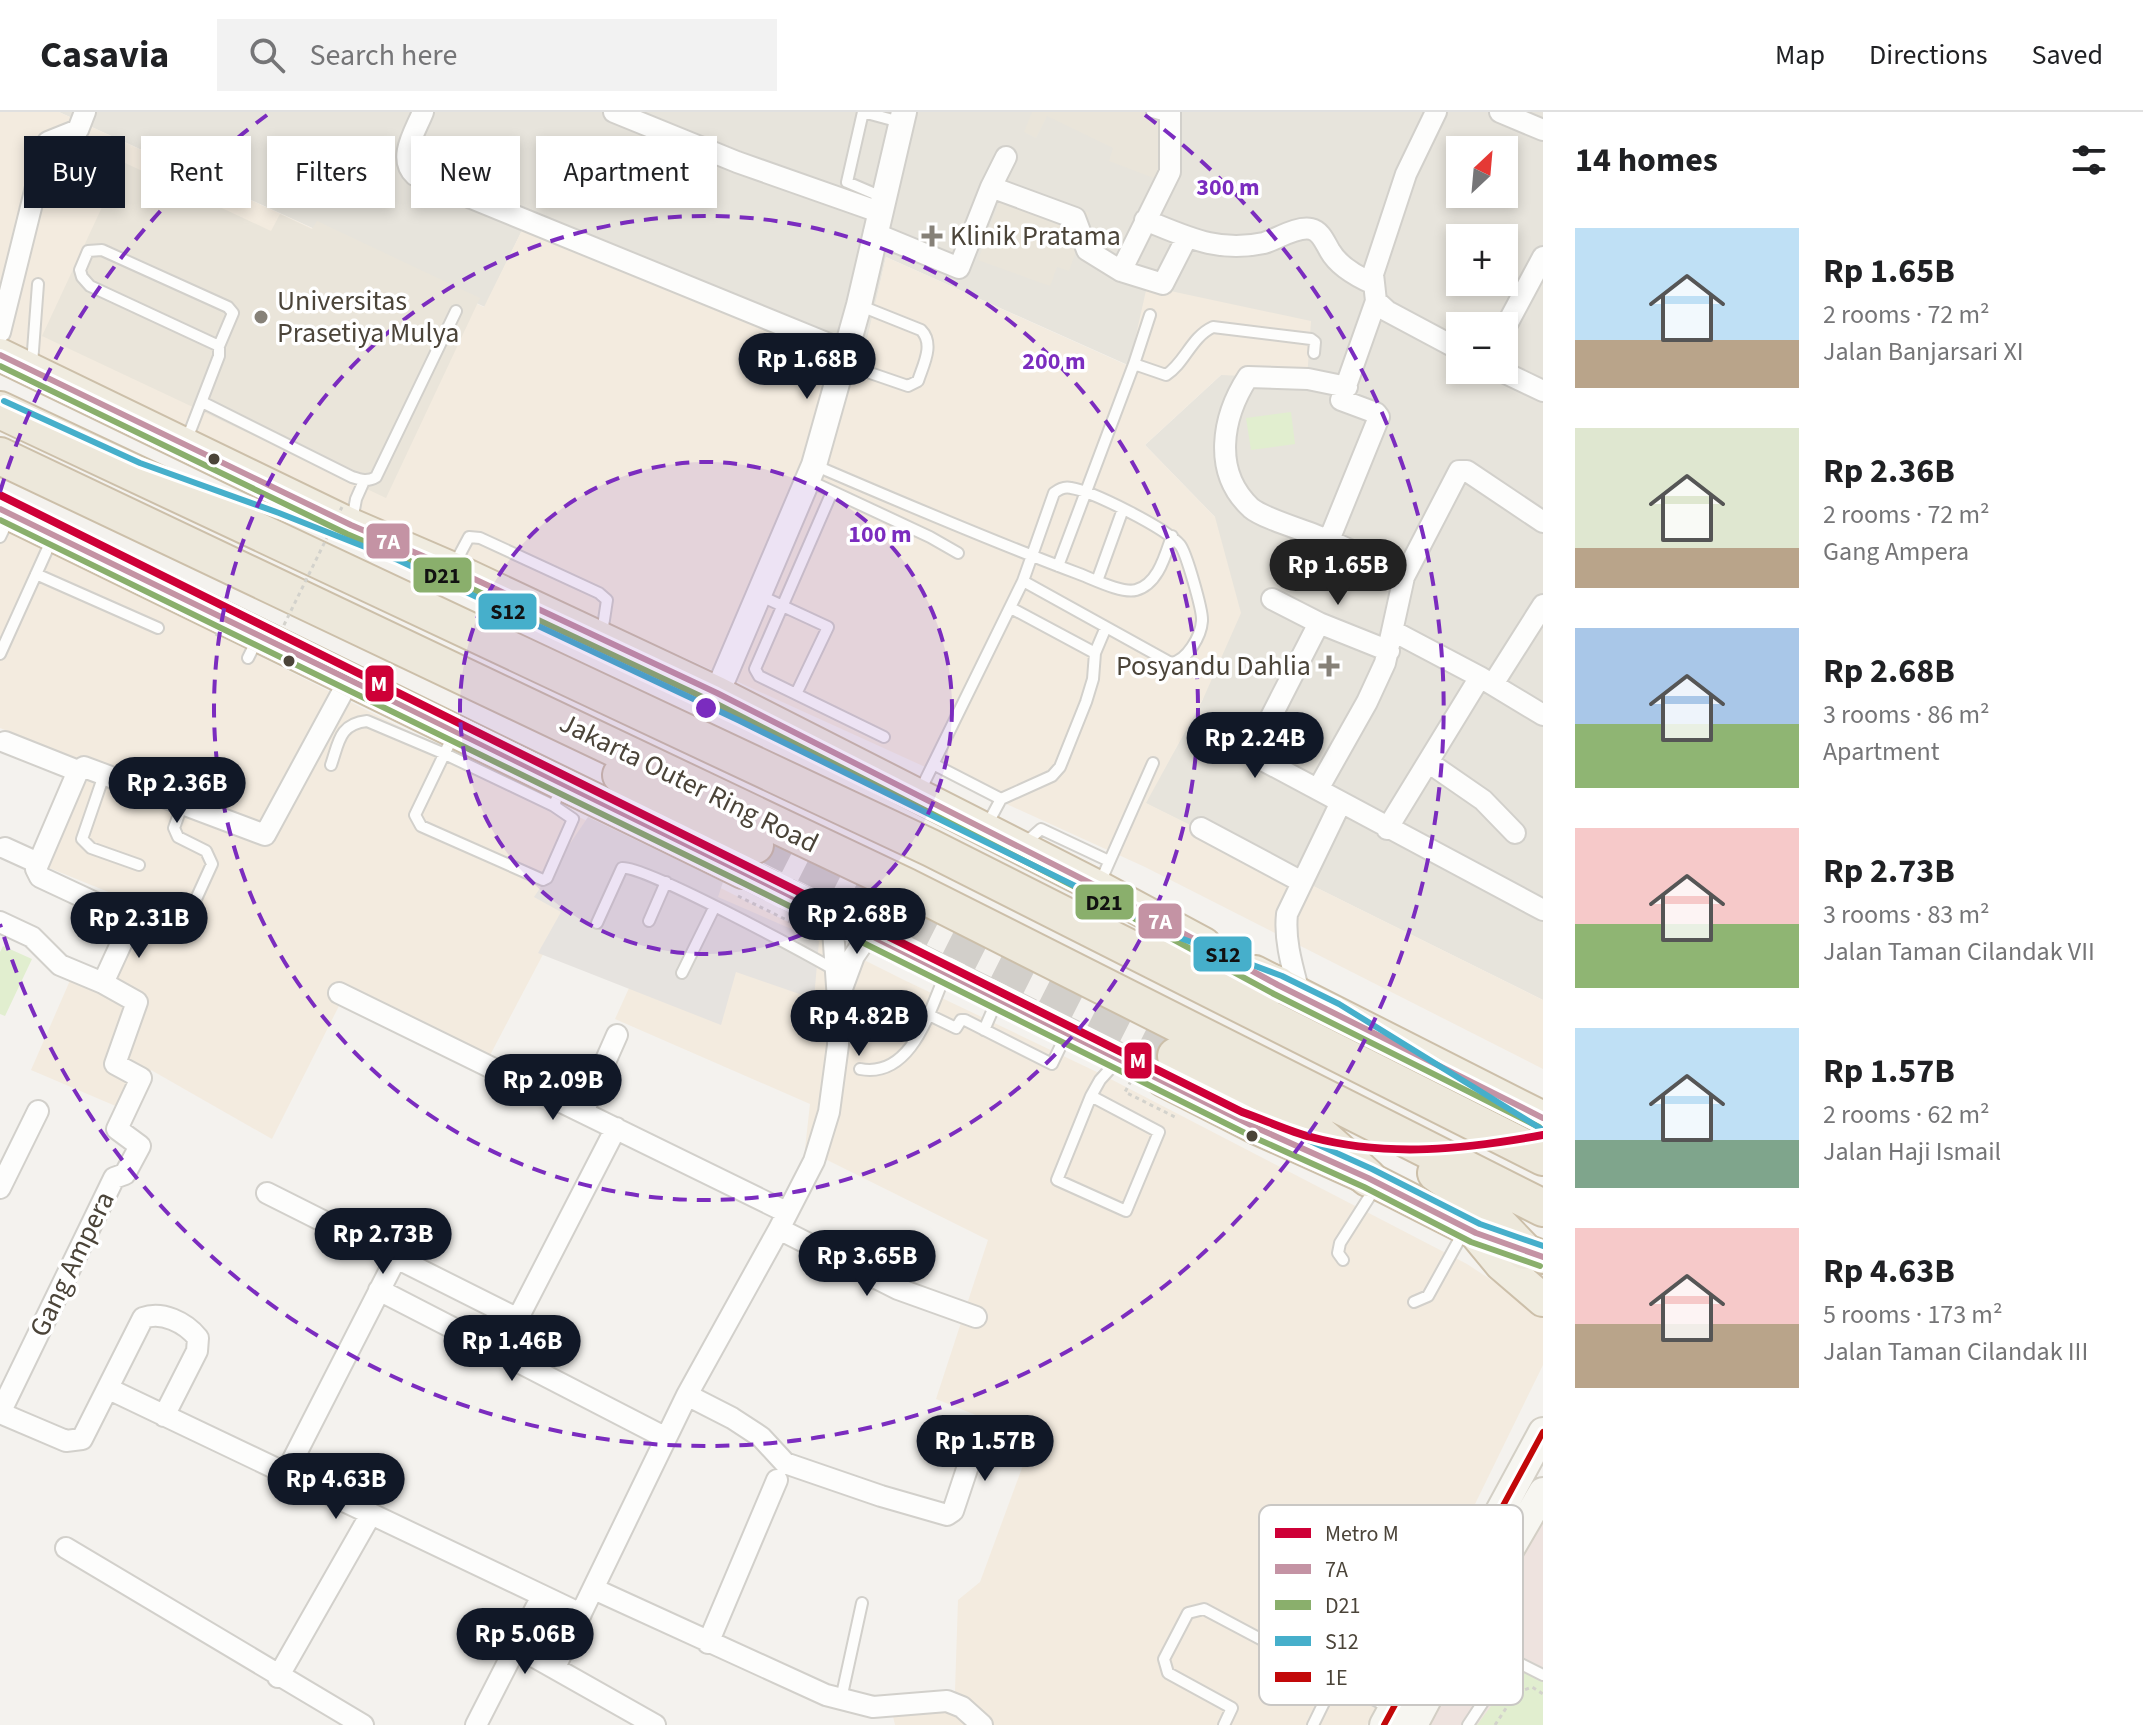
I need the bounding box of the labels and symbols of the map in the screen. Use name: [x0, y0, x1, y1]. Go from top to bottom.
north arrow: [1446, 136, 1518, 208]
text: 300 m: [1196, 170, 1260, 205]
place label: Klinik Pratama: [950, 216, 1121, 256]
marker: Klinik Pratama: [921, 225, 943, 247]
place label: Universitas Prasetiya Mulya: [277, 281, 459, 353]
marker: Universitas Prasetiya Mulya: [252, 308, 270, 326]
pin: Rp 1.68B: [724, 333, 890, 401]
text: 200 m: [1022, 344, 1086, 379]
unlabelled marker: [206, 451, 222, 467]
text: 100 m: [848, 517, 912, 552]
line badge: 7A: [365, 522, 411, 560]
text: 7A: [376, 526, 400, 558]
pin: Rp 1.65B: [1255, 539, 1421, 607]
line badge: D21: [412, 556, 473, 594]
text: D21: [423, 560, 461, 592]
line badge: S12: [477, 592, 538, 631]
text: S12: [490, 596, 526, 628]
place label: Posyandu Dahlia: [1116, 646, 1311, 686]
unlabelled marker: [281, 653, 297, 669]
marker: Posyandu Dahlia: [1318, 655, 1340, 677]
line badge: M: [364, 664, 395, 703]
text: M: [371, 668, 387, 700]
centre of rings: [692, 694, 720, 722]
street label: Jakarta Outer Ring Road: [553, 703, 825, 863]
pin: Rp 2.24B: [1172, 712, 1338, 780]
pin: Rp 2.36B: [94, 757, 260, 825]
line badge: D21: [1074, 883, 1135, 921]
text: D21: [1085, 887, 1123, 919]
pin: Rp 2.68B: [774, 888, 940, 956]
pin: Rp 2.31B: [56, 892, 222, 960]
line badge: 7A: [1137, 902, 1183, 940]
text: 7A: [1148, 906, 1172, 938]
line badge: S12: [1192, 935, 1253, 973]
text: S12: [1205, 939, 1241, 971]
pin: Rp 4.82B: [776, 990, 942, 1058]
line badge: M: [1123, 1041, 1153, 1080]
text: M: [1130, 1045, 1146, 1077]
pin: Rp 2.09B: [470, 1054, 636, 1122]
unlabelled marker: [1244, 1128, 1260, 1144]
street label: Gang Ampera: [20, 1184, 124, 1344]
pin: Rp 2.73B: [300, 1208, 466, 1276]
pin: Rp 3.65B: [784, 1230, 950, 1298]
pin: Rp 1.46B: [429, 1315, 595, 1383]
pin: Rp 1.57B: [902, 1415, 1068, 1483]
pin: Rp 4.63B: [253, 1453, 419, 1521]
legend: [1259, 1505, 1523, 1705]
text: Metro M: [1325, 1518, 1399, 1550]
text: 7A: [1325, 1554, 1348, 1586]
text: D21: [1325, 1590, 1360, 1622]
pin: Rp 5.06B: [442, 1608, 608, 1676]
text: S12: [1325, 1626, 1359, 1658]
text: 1E: [1325, 1662, 1348, 1694]

